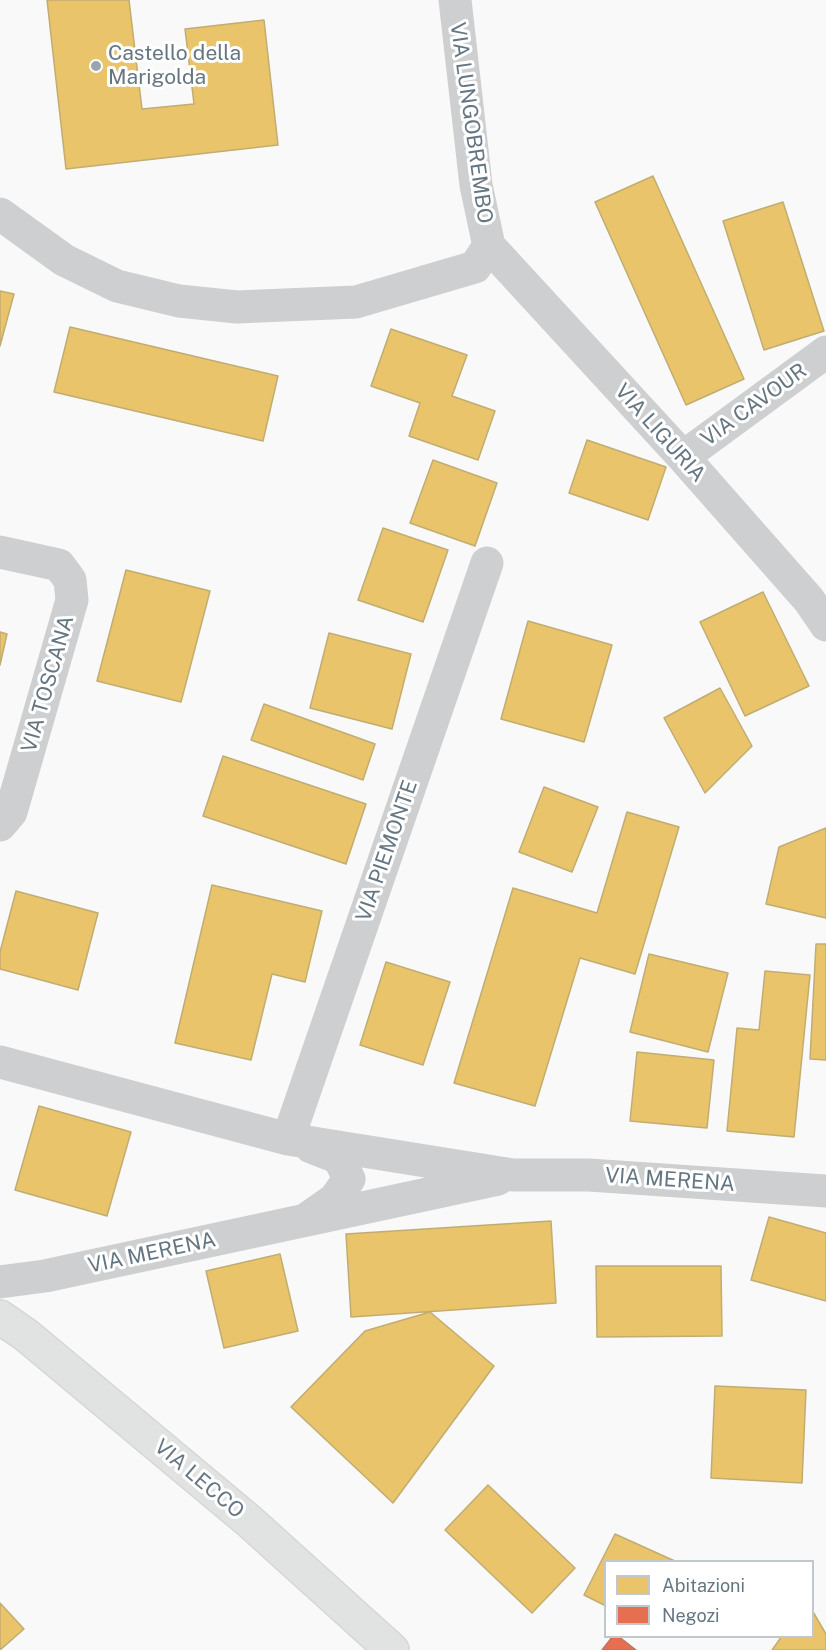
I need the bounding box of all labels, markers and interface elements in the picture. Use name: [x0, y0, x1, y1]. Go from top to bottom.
street label: VIA LUNGOBREMBO: [444, 21, 498, 225]
place label: Castello della Marigolda: [108, 41, 241, 91]
marker: Castello della Marigolda: [89, 59, 103, 73]
street label: VIA CAVOUR: [696, 358, 812, 452]
street label: VIA LIGURIA: [609, 379, 711, 487]
street label: VIA TOSCANA: [16, 613, 80, 755]
street label: VIA PIEMONTE: [351, 777, 423, 925]
street label: VIA MERENA: [604, 1163, 736, 1197]
street label: VIA MERENA: [86, 1227, 218, 1279]
street label: VIA LECCO: [149, 1434, 249, 1524]
legend: [604, 1560, 814, 1638]
text: Abitazioni: [662, 1575, 745, 1596]
text: Negozi: [662, 1605, 720, 1626]

